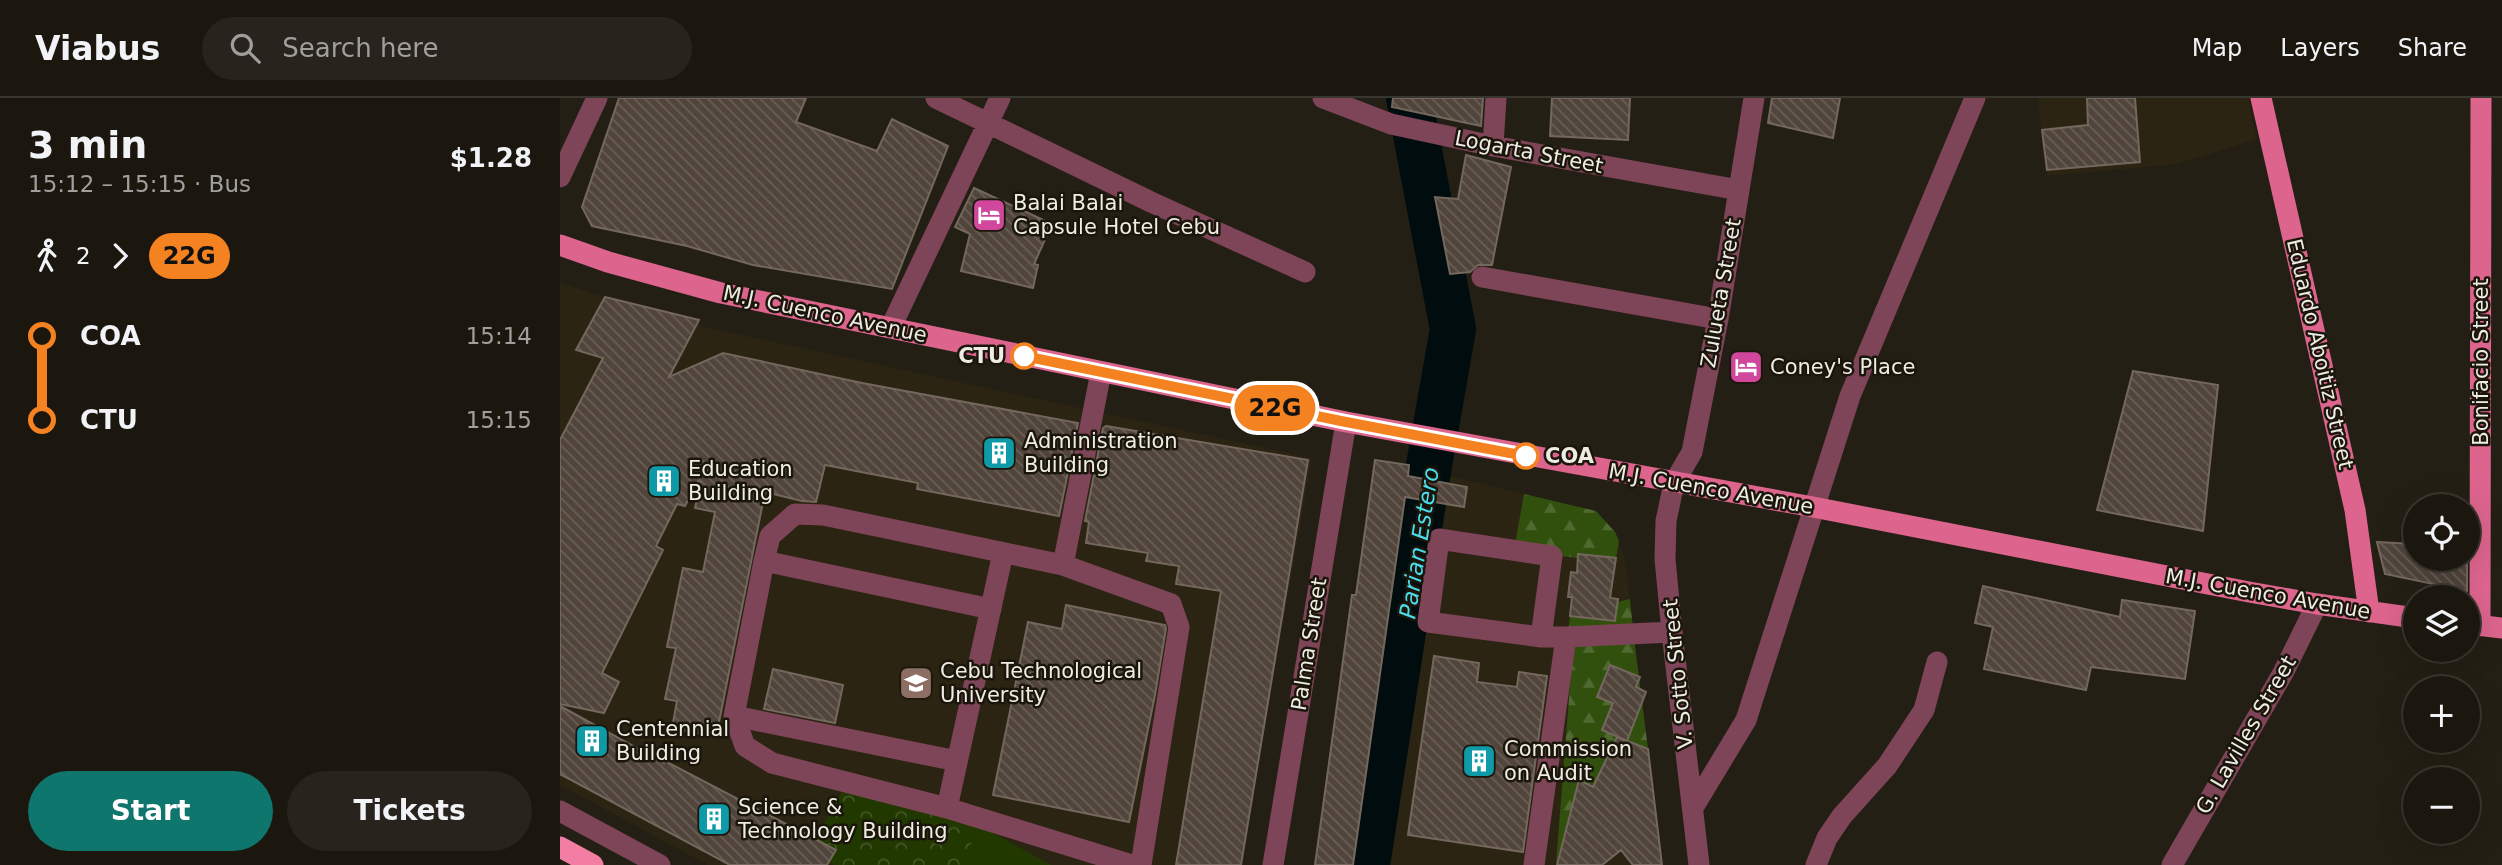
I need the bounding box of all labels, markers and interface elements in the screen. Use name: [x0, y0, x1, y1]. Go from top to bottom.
search box: [202, 17, 692, 80]
text: Viabus: [35, 29, 160, 68]
icon: search: [226, 29, 264, 67]
text: Search here: [282, 33, 438, 63]
text: Map: [2192, 34, 2242, 62]
text: Layers: [2280, 34, 2360, 62]
text: Share: [2398, 34, 2467, 62]
text: 3 min: [28, 123, 147, 167]
street label: Logarta Street: [1453, 126, 1605, 178]
text: $1.28: [450, 143, 532, 173]
text: 15:12 – 15:15 · Bus: [28, 171, 251, 197]
place label: Balai Balai Capsule Hotel Cebu: [1013, 191, 1220, 239]
hotel icon: Balai Balai Capsule Hotel Cebu: [970, 196, 1008, 234]
street label: Zulueta Street: [1696, 216, 1746, 370]
street label: Eduardo Aboitiz Street: [2282, 236, 2358, 472]
icon: walk: [28, 237, 66, 275]
icon: forward: [101, 237, 139, 275]
text: 22G: [163, 242, 216, 270]
text: 2: [76, 243, 91, 269]
street label: Bonifacio Street: [2469, 278, 2493, 446]
street label: M.J. Cuenco Avenue: [721, 281, 929, 347]
text: COA: [80, 321, 141, 351]
text: 15:14: [466, 323, 532, 349]
marker: CTU: [1011, 343, 1037, 369]
place label: CTU: [958, 344, 1005, 368]
hotel icon: Coney's Place: [1727, 348, 1765, 386]
place label: Coney's Place: [1770, 355, 1915, 379]
line badge: 22G: [1235, 385, 1315, 431]
text: 22G: [1248, 394, 1302, 422]
text: CTU: [80, 405, 138, 435]
text: 15:15: [466, 407, 532, 433]
place label: Administration Building: [1024, 429, 1178, 477]
building icon: Administration Building: [980, 434, 1018, 472]
marker: COA: [1513, 443, 1539, 469]
place label: COA: [1545, 444, 1595, 468]
place label: Education Building: [688, 457, 793, 505]
street label: M.J. Cuenco Avenue: [1607, 459, 1815, 519]
building icon: Education Building: [645, 462, 683, 500]
water label: Parian Estero: [1394, 465, 1444, 621]
map controls: [2403, 494, 2480, 844]
button: locate: [2403, 494, 2480, 571]
street label: M.J. Cuenco Avenue: [2164, 564, 2372, 624]
street label: Palma Street: [1287, 576, 1331, 712]
button: layers: [2403, 585, 2480, 662]
street label: V. Sotto Street: [1658, 598, 1698, 750]
street label: G. Lavilles Street: [2191, 652, 2301, 818]
place label: Cebu Technological University: [940, 659, 1142, 707]
school or university icon: Cebu Technological University: [897, 664, 935, 702]
button: +: [2403, 676, 2480, 753]
place label: Centennial Building: [616, 717, 729, 765]
building icon: Centennial Building: [573, 722, 611, 760]
place label: Commission on Audit: [1504, 737, 1632, 785]
building icon: Commission on Audit: [1460, 742, 1498, 780]
button: −: [2403, 767, 2480, 844]
button: Start: [28, 771, 273, 851]
button: Tickets: [287, 771, 532, 851]
place label: Science & Technology Building: [737, 795, 948, 843]
building icon: Science & Technology Building: [695, 800, 733, 838]

